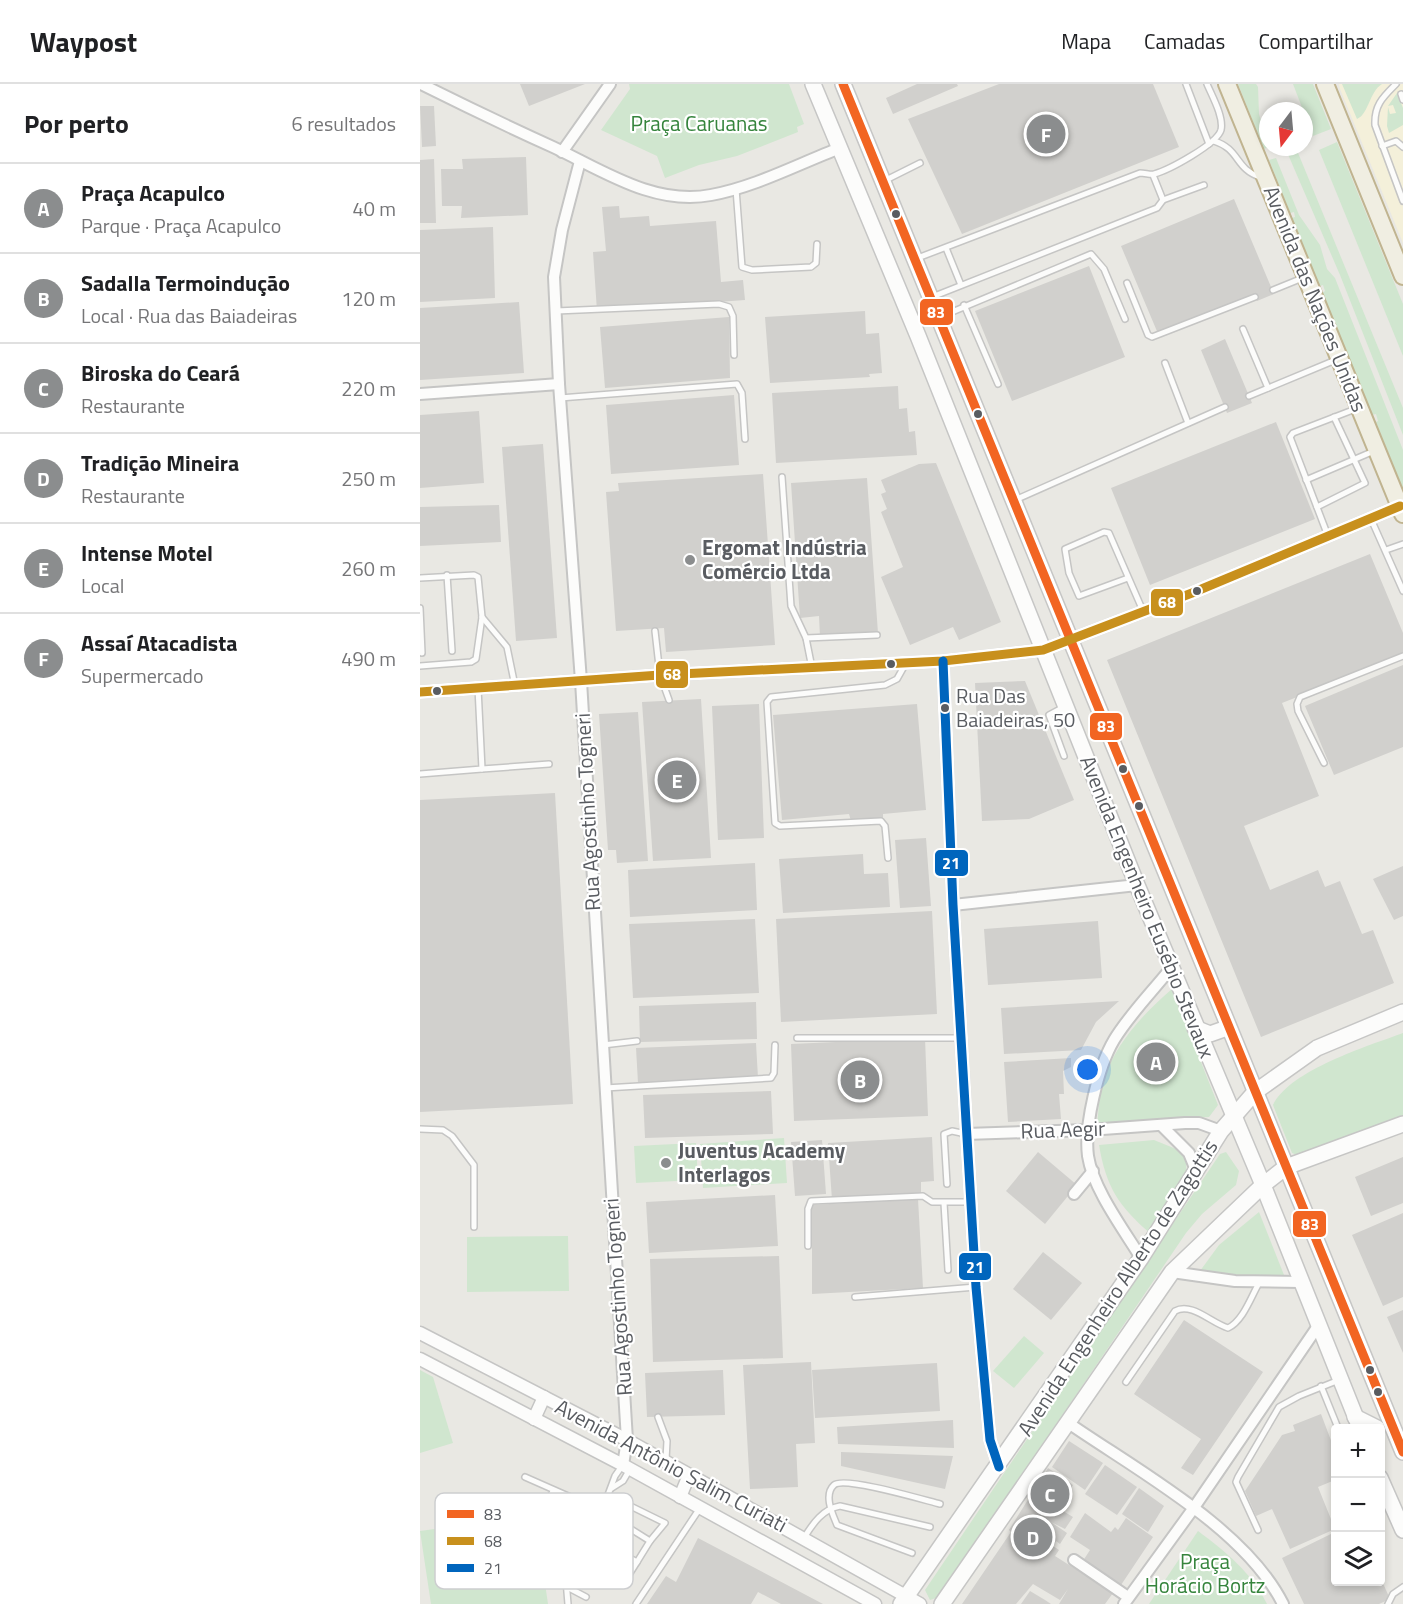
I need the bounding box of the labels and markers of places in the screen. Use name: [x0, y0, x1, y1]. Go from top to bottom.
pin: F: [1026, 112, 1066, 156]
unlabelled marker: [890, 208, 902, 220]
unlabelled marker: [972, 408, 984, 420]
place label: Ergomat Indústria Comércio Ltda: [702, 531, 867, 587]
marker: Ergomat Indústria Comércio Ltda: [683, 553, 697, 567]
unlabelled marker: [1191, 585, 1203, 597]
unlabelled marker: [885, 658, 897, 670]
place label: Rua Das Baiadeiras, 50: [956, 680, 1075, 735]
unlabelled marker: [431, 685, 443, 697]
marker: Rua Das Baiadeiras, 50: [939, 702, 951, 714]
pin: E: [658, 758, 696, 802]
unlabelled marker: [1117, 763, 1129, 775]
unlabelled marker: [1133, 800, 1145, 812]
pin: A: [1136, 1040, 1176, 1084]
pin: B: [840, 1058, 880, 1102]
place label: Juventus Academy Interlagos: [678, 1134, 846, 1190]
marker: Juventus Academy Interlagos: [659, 1156, 673, 1170]
unlabelled marker: [1364, 1364, 1376, 1376]
unlabelled marker: [1372, 1386, 1384, 1398]
pin: C: [1030, 1472, 1070, 1516]
pin: D: [1014, 1514, 1052, 1560]

